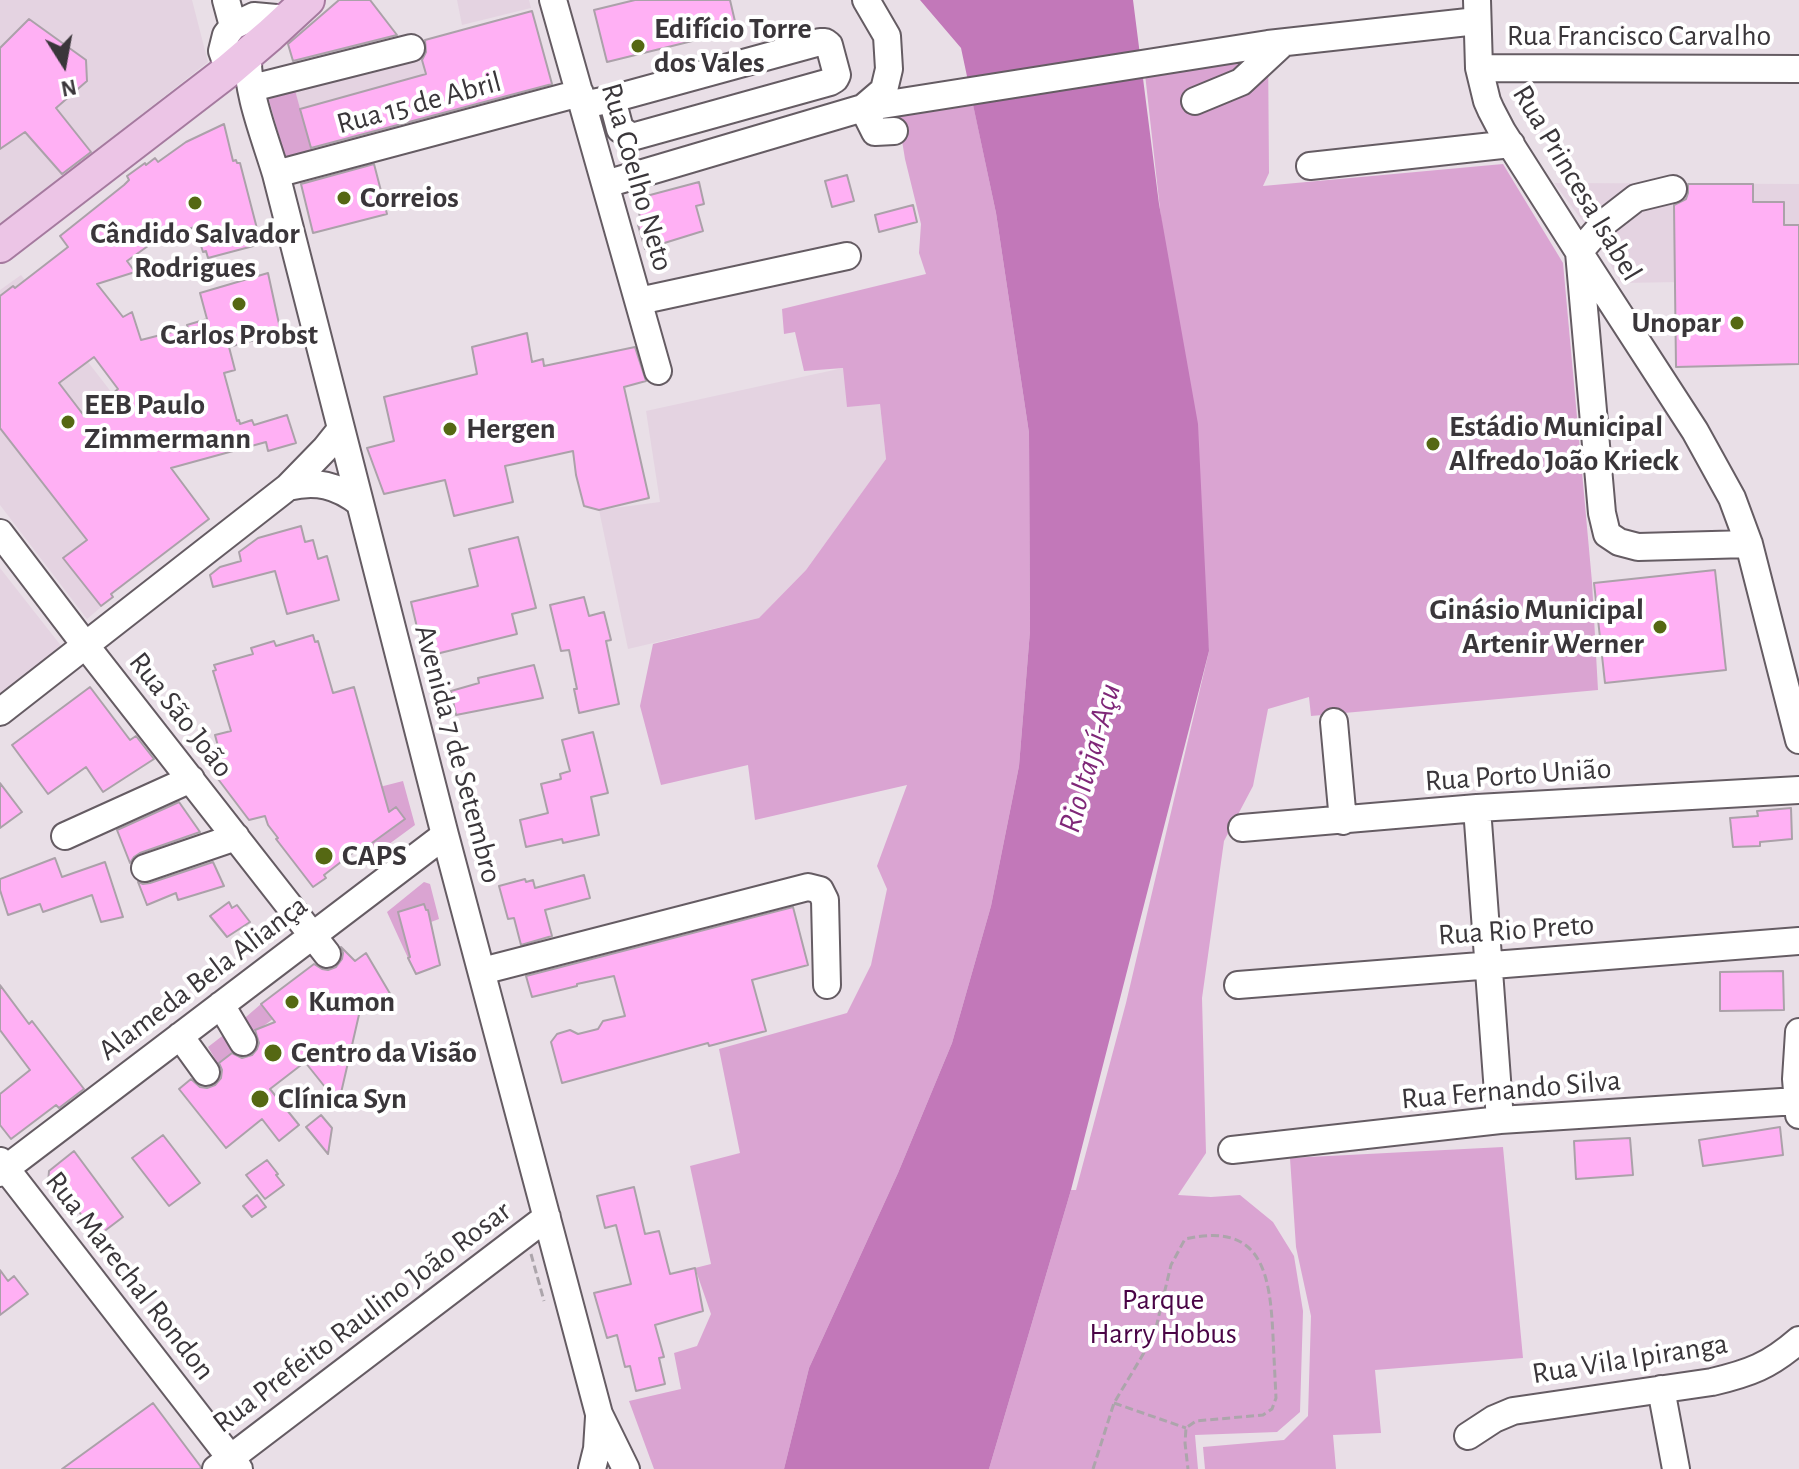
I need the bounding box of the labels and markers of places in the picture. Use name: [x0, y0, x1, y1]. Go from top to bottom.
place label: Edifício Torre dos Vales: [654, 11, 812, 82]
marker: Edifício Torre dos Vales: [629, 37, 647, 55]
place label: Correios: [360, 180, 459, 216]
marker: Correios: [335, 189, 353, 207]
marker: Cândido Salvador Rodrigues: [186, 194, 204, 212]
place label: Cândido Salvador Rodrigues: [90, 216, 300, 286]
marker: Carlos Probst: [230, 295, 248, 313]
place label: Unopar: [1631, 305, 1721, 341]
marker: Unopar: [1728, 314, 1746, 332]
place label: Carlos Probst: [160, 317, 318, 353]
place label: EEB Paulo Zimmermann: [84, 387, 251, 458]
place label: Estádio Municipal Alfredo João Krieck: [1449, 409, 1679, 480]
place label: Hergen: [466, 411, 556, 447]
marker: EEB Paulo Zimmermann: [59, 413, 77, 431]
marker: Hergen: [441, 420, 459, 438]
marker: Estádio Municipal Alfredo João Krieck: [1424, 435, 1442, 453]
place label: Ginásio Municipal Artenir Werner: [1430, 592, 1644, 662]
marker: Ginásio Municipal Artenir Werner: [1651, 618, 1669, 636]
place label: CAPS: [342, 838, 407, 874]
marker: CAPS: [313, 845, 335, 867]
place label: Kumon: [308, 984, 395, 1020]
marker: Kumon: [283, 993, 301, 1011]
place label: Centro da Visão: [291, 1035, 477, 1071]
marker: Centro da Visão: [262, 1042, 284, 1064]
place label: Clínica Syn: [278, 1081, 407, 1117]
marker: Clínica Syn: [249, 1088, 271, 1110]

